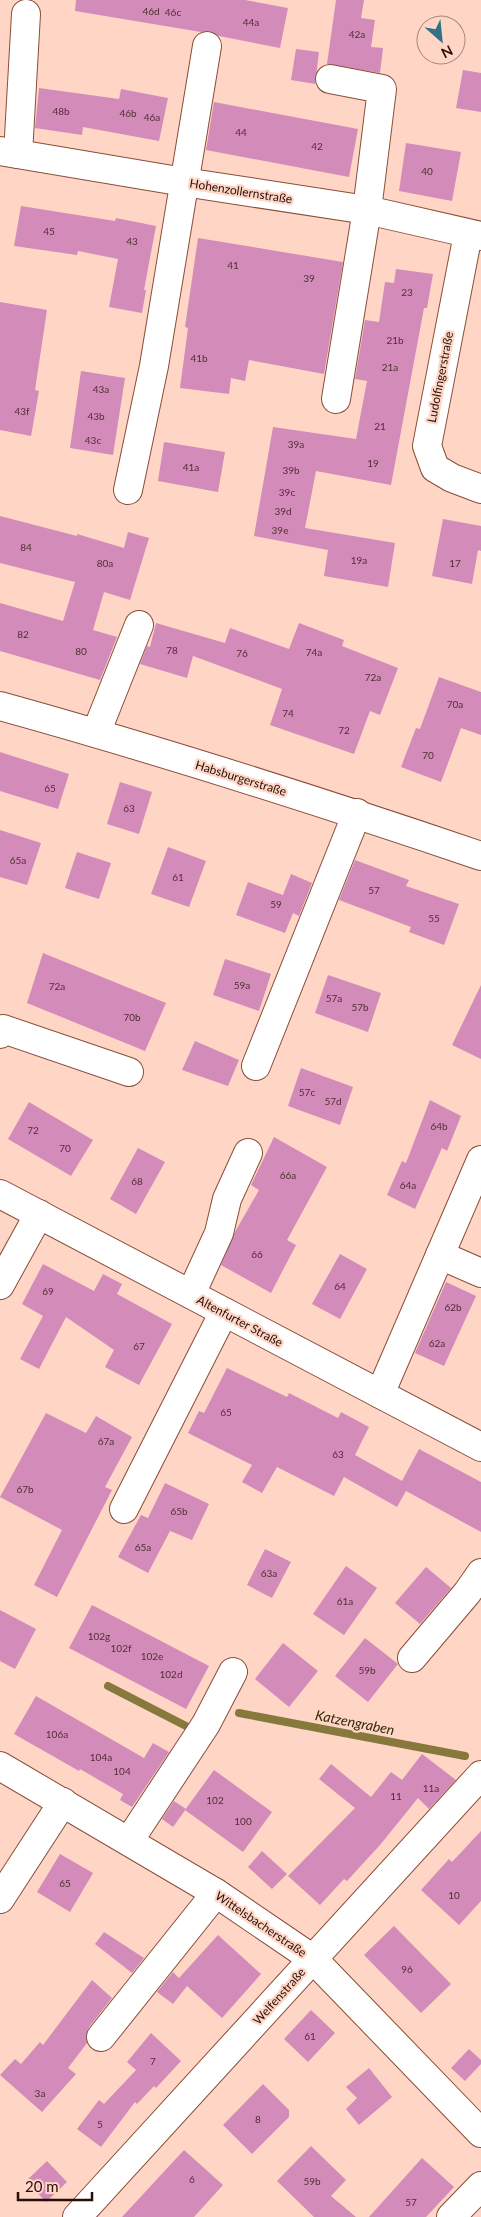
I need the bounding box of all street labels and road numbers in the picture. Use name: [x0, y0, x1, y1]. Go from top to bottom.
street label: Hohenzollernstraße: [189, 175, 293, 207]
street label: Ludolfingerstraße: [424, 330, 456, 424]
street label: Habsburgerstraße: [194, 757, 288, 799]
street label: Altenfurter Straße: [194, 1292, 286, 1350]
street label: Wittelsbacherstraße: [213, 1888, 309, 1960]
street label: Welfenstraße: [250, 1965, 308, 2027]

